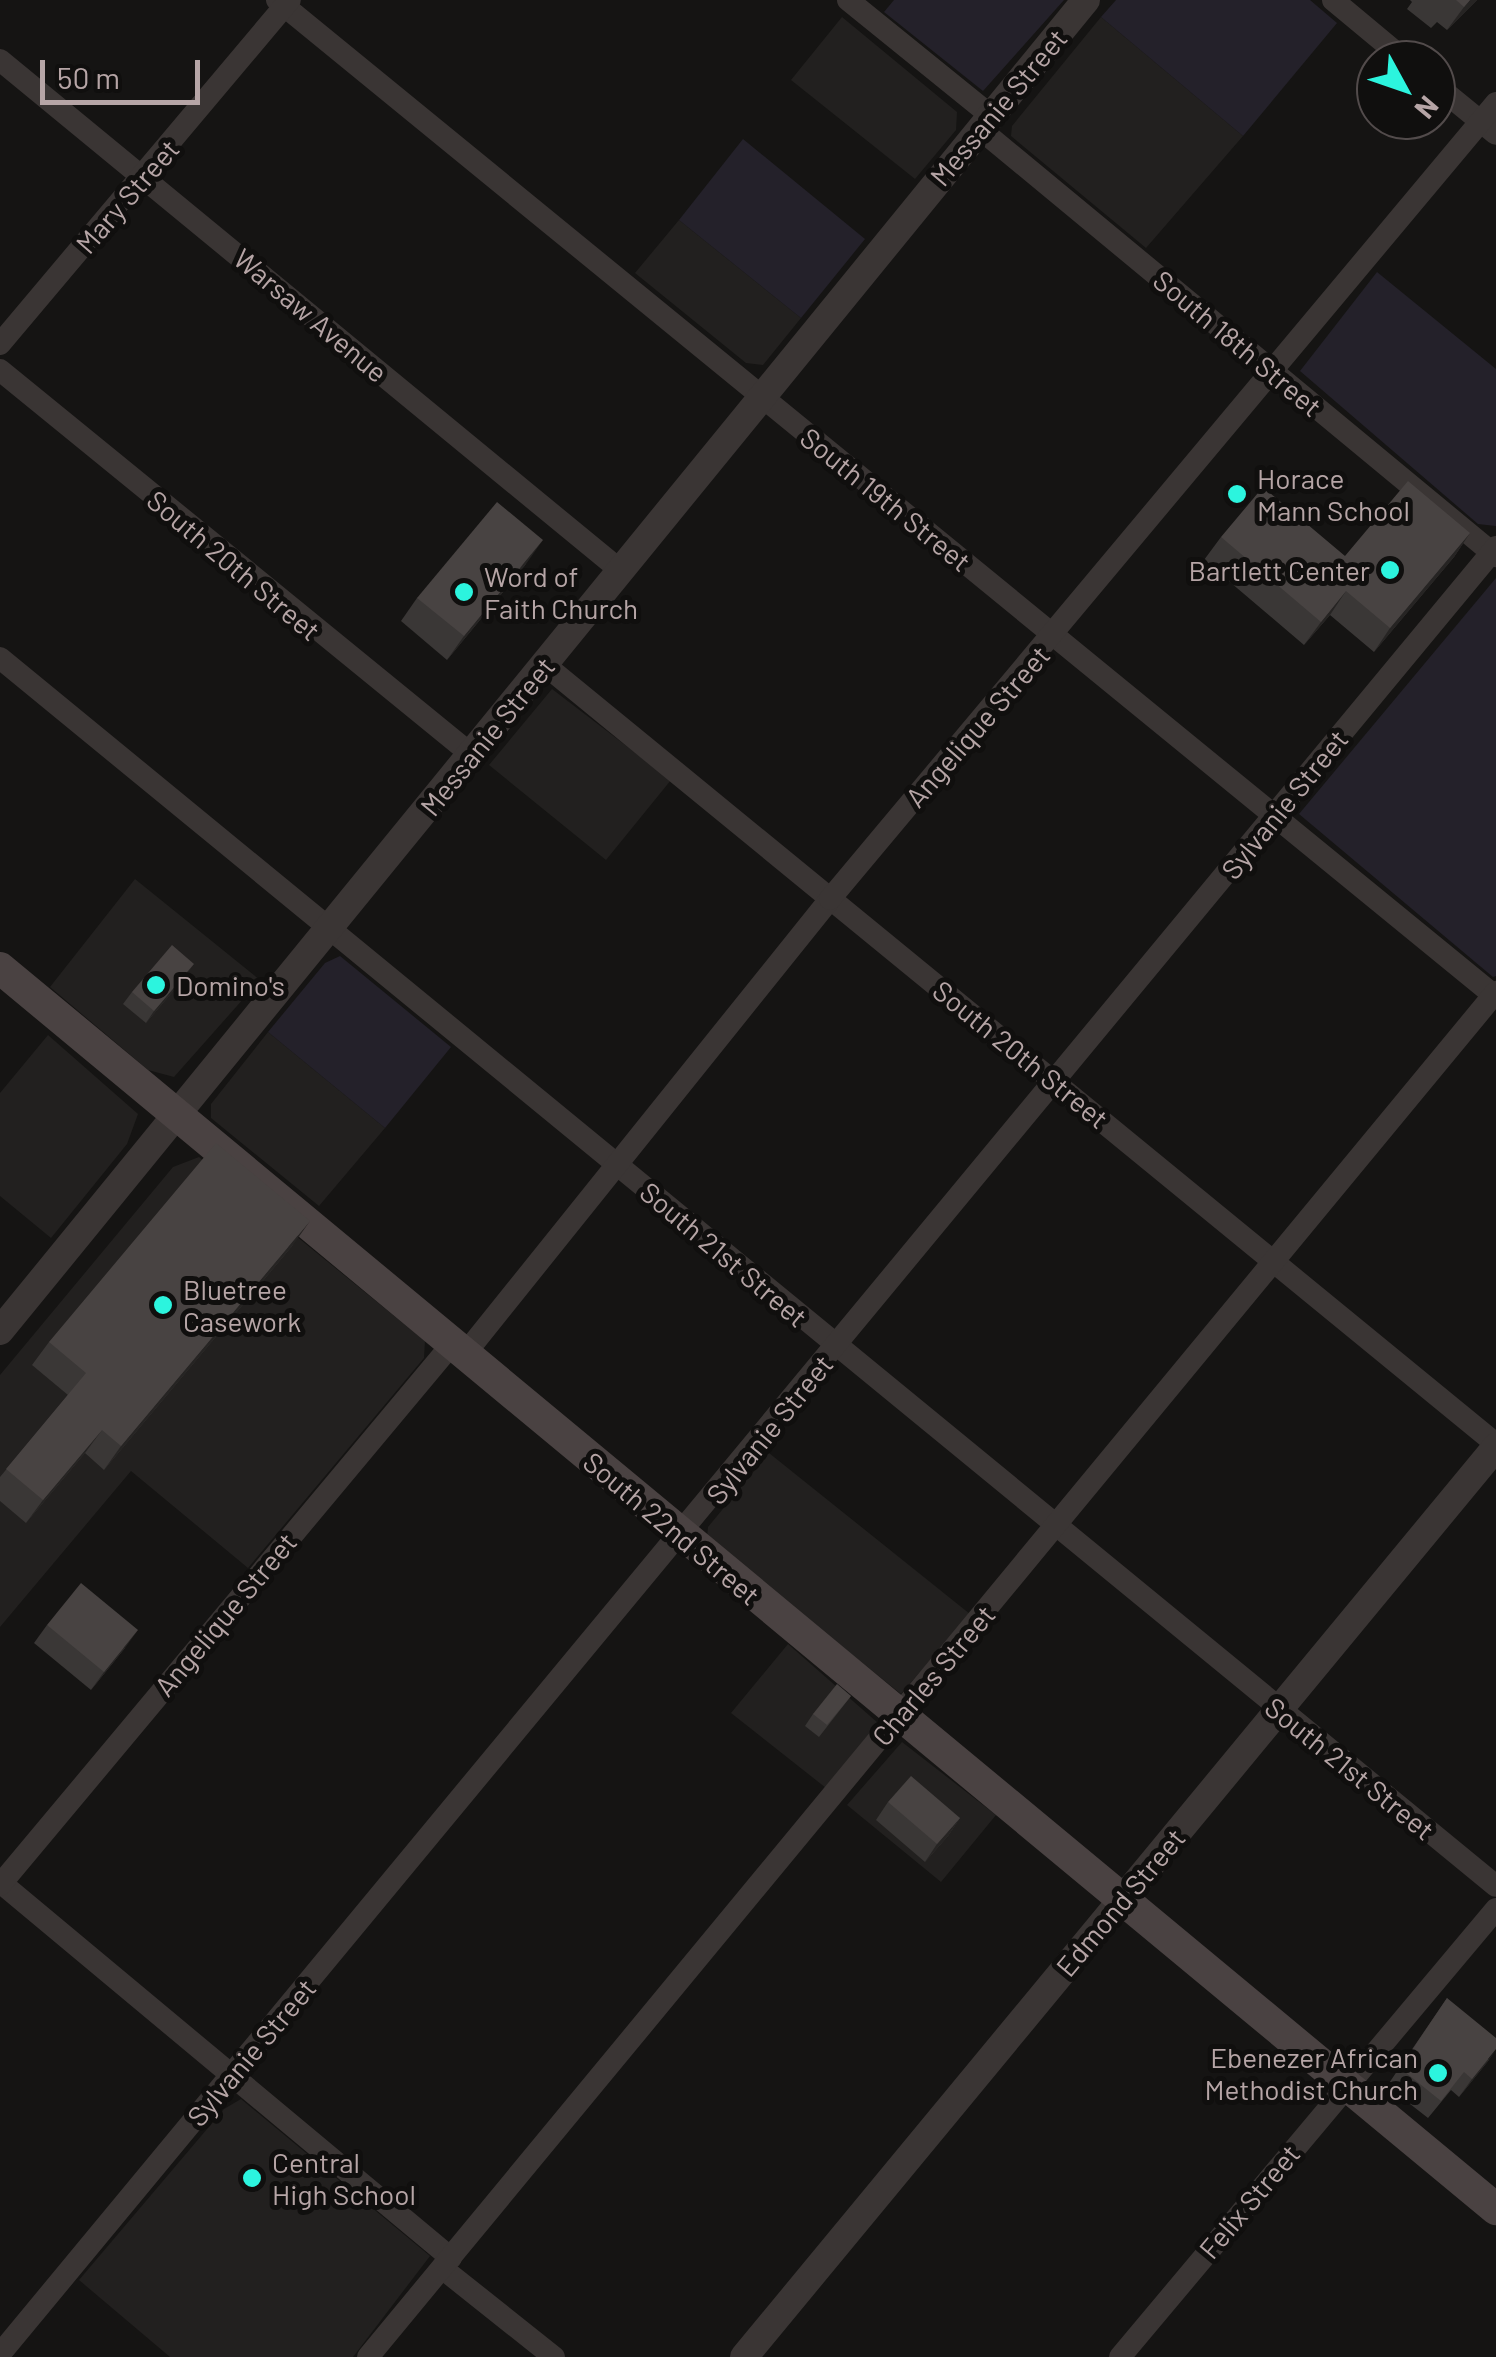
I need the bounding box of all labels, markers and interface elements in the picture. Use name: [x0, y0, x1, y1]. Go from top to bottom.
street label: Messanie Street: [923, 22, 1073, 192]
scale bar: [45, 40, 205, 102]
north arrow: [1356, 40, 1456, 140]
text: 50 m: [57, 59, 120, 95]
text: N: [1408, 90, 1446, 126]
street label: Mary Street: [68, 132, 186, 260]
street label: Warsaw Avenue: [227, 241, 395, 389]
street label: South 18th Street: [1147, 263, 1329, 423]
street label: South 19th Street: [794, 420, 978, 578]
place label: Horace Mann School: [1257, 461, 1410, 527]
street label: South 20th Street: [141, 483, 327, 647]
marker: Horace Mann School: [1226, 483, 1248, 505]
place label: Bartlett Center: [1189, 553, 1370, 587]
place label: Word of Faith Church: [484, 559, 638, 625]
marker: Bartlett Center: [1379, 559, 1401, 581]
marker: Word of Faith Church: [453, 581, 475, 603]
street label: Angelique Street: [898, 638, 1056, 814]
street label: Messanie Street: [413, 650, 561, 822]
street label: Sylvanie Street: [1214, 723, 1354, 885]
place label: Domino's: [176, 968, 285, 1002]
street label: South 20th Street: [927, 973, 1115, 1135]
marker: Domino's: [145, 974, 167, 996]
street label: South 21st Street: [634, 1174, 814, 1334]
place label: Bluetree Casework: [183, 1272, 301, 1338]
marker: Bluetree Casework: [152, 1294, 174, 1316]
street label: Sylvanie Street: [699, 1348, 839, 1510]
street label: South 22nd Street: [577, 1445, 767, 1611]
street label: Angelique Street: [147, 1525, 303, 1703]
street label: Charles Street: [864, 1598, 1002, 1752]
street label: South 21st Street: [1259, 1690, 1441, 1846]
street label: Edmond Street: [1048, 1821, 1192, 1983]
street label: Sylvanie Street: [180, 1971, 322, 2133]
place label: Ebenezer African Methodist Church: [1204, 2040, 1418, 2106]
marker: Ebenezer African Methodist Church: [1427, 2062, 1449, 2084]
street label: Felix Street: [1192, 2137, 1306, 2265]
place label: Central High School: [272, 2145, 416, 2211]
marker: Central High School: [241, 2167, 263, 2189]

